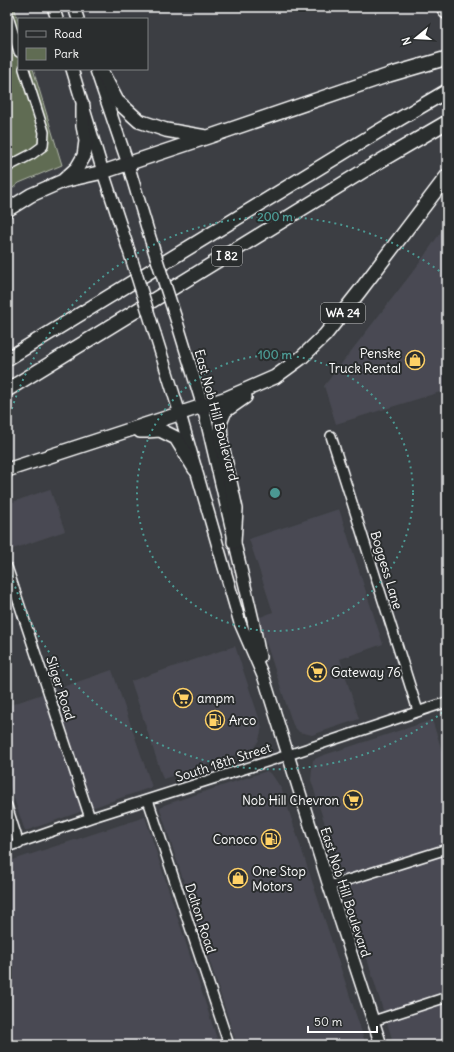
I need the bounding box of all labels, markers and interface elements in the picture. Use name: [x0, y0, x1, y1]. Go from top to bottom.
legend: [18, 18, 148, 70]
north arrow: [396, 18, 436, 58]
text: Road: [54, 26, 82, 41]
text: N: [399, 35, 414, 47]
text: Park: [54, 46, 79, 61]
text: 200 m: [257, 209, 293, 224]
road number: I 82: [212, 246, 242, 266]
road number: WA 24: [321, 303, 365, 323]
place label: Penske Truck Rental: [329, 345, 401, 377]
street label: East Nob Hill Boulevard: [191, 347, 242, 483]
text: 100 m: [258, 347, 292, 362]
shop icon: Penske Truck Rental: [404, 349, 426, 371]
centre of rings: [268, 486, 282, 500]
street label: Boggess Lane: [367, 529, 407, 611]
street label: Sliger Road: [42, 654, 79, 723]
supermarket icon: Gateway 76: [306, 661, 328, 683]
place label: Gateway 76: [331, 664, 401, 681]
supermarket icon: ampm: [172, 687, 194, 709]
place label: ampm: [197, 690, 235, 707]
fuel station icon: Arco: [204, 709, 226, 731]
place label: Arco: [229, 712, 256, 729]
street label: South 18th Street: [173, 739, 274, 786]
supermarket icon: Nob Hill Chevron: [342, 789, 364, 811]
place label: Nob Hill Chevron: [242, 792, 339, 809]
street label: East Nob Hill Boulevard: [316, 825, 375, 960]
fuel station icon: Conoco: [260, 828, 282, 850]
place label: Conoco: [213, 831, 257, 848]
place label: One Stop Motors: [252, 863, 306, 895]
shop icon: One Stop Motors: [227, 867, 249, 889]
street label: Dalton Road: [181, 881, 220, 956]
scale bar: [308, 1008, 377, 1034]
text: 50 m: [314, 1014, 343, 1029]

